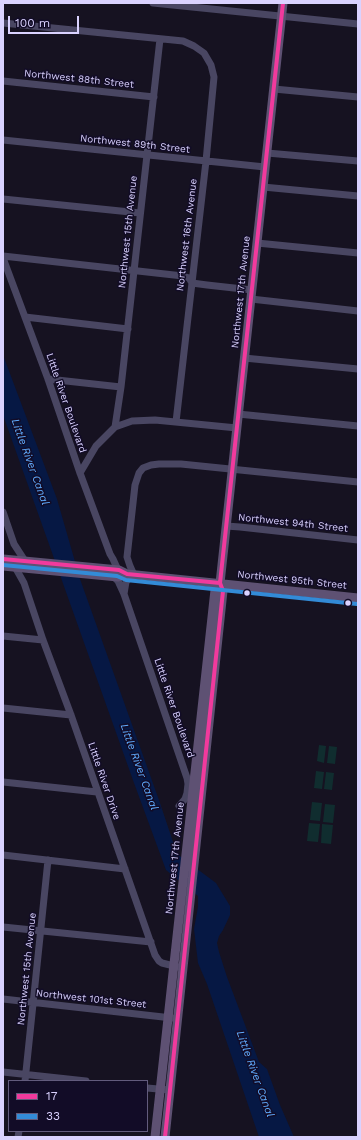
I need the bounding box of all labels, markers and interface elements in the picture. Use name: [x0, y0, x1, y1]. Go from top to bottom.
scale bar: [10, 8, 81, 34]
text: 100 m: [15, 16, 50, 30]
street label: Northwest 88th Street: [23, 67, 135, 91]
street label: Northwest 89th Street: [79, 132, 191, 156]
street label: Northwest 15th Avenue: [116, 175, 140, 289]
street label: Northwest 16th Avenue: [174, 178, 200, 292]
street label: Northwest 17th Avenue: [229, 235, 253, 349]
street label: Little River Boulevard: [43, 352, 89, 454]
water label: Little River Canal: [8, 417, 52, 507]
street label: Northwest 94th Street: [238, 511, 348, 535]
street label: Northwest 95th Street: [237, 568, 347, 592]
unlabelled marker: [242, 588, 252, 598]
unlabelled marker: [343, 598, 353, 608]
street label: Little River Boulevard: [151, 657, 197, 759]
water label: Little River Canal: [117, 722, 161, 812]
street label: Little River Drive: [85, 741, 123, 821]
street label: Northwest 17th Avenue: [163, 801, 187, 915]
street label: Northwest 15th Avenue: [15, 912, 39, 1026]
street label: Northwest 101st Street: [35, 987, 147, 1011]
water label: Little River Canal: [233, 1029, 277, 1119]
legend: [8, 1080, 148, 1132]
text: 17: [46, 1089, 57, 1103]
text: 33: [46, 1109, 60, 1123]

